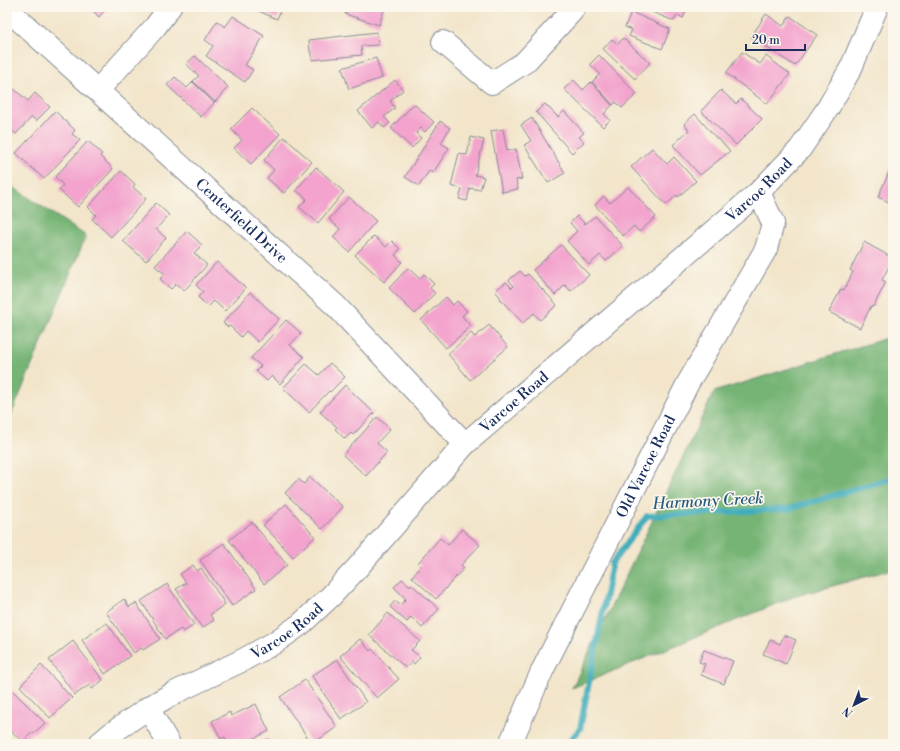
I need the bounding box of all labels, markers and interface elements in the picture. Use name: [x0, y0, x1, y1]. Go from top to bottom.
scale bar: [746, 26, 805, 52]
text: 20 m: [752, 33, 780, 48]
street label: Varcoe Road: [721, 153, 796, 227]
street label: Centerfield Drive: [192, 174, 292, 267]
street label: Varcoe Road: [475, 367, 553, 437]
street label: Old Varcoe Road: [612, 412, 680, 521]
water label: Harmony Creek: [651, 488, 764, 514]
street label: Varcoe Road: [246, 599, 327, 664]
north arrow: [834, 685, 874, 725]
text: N: [840, 703, 856, 720]

